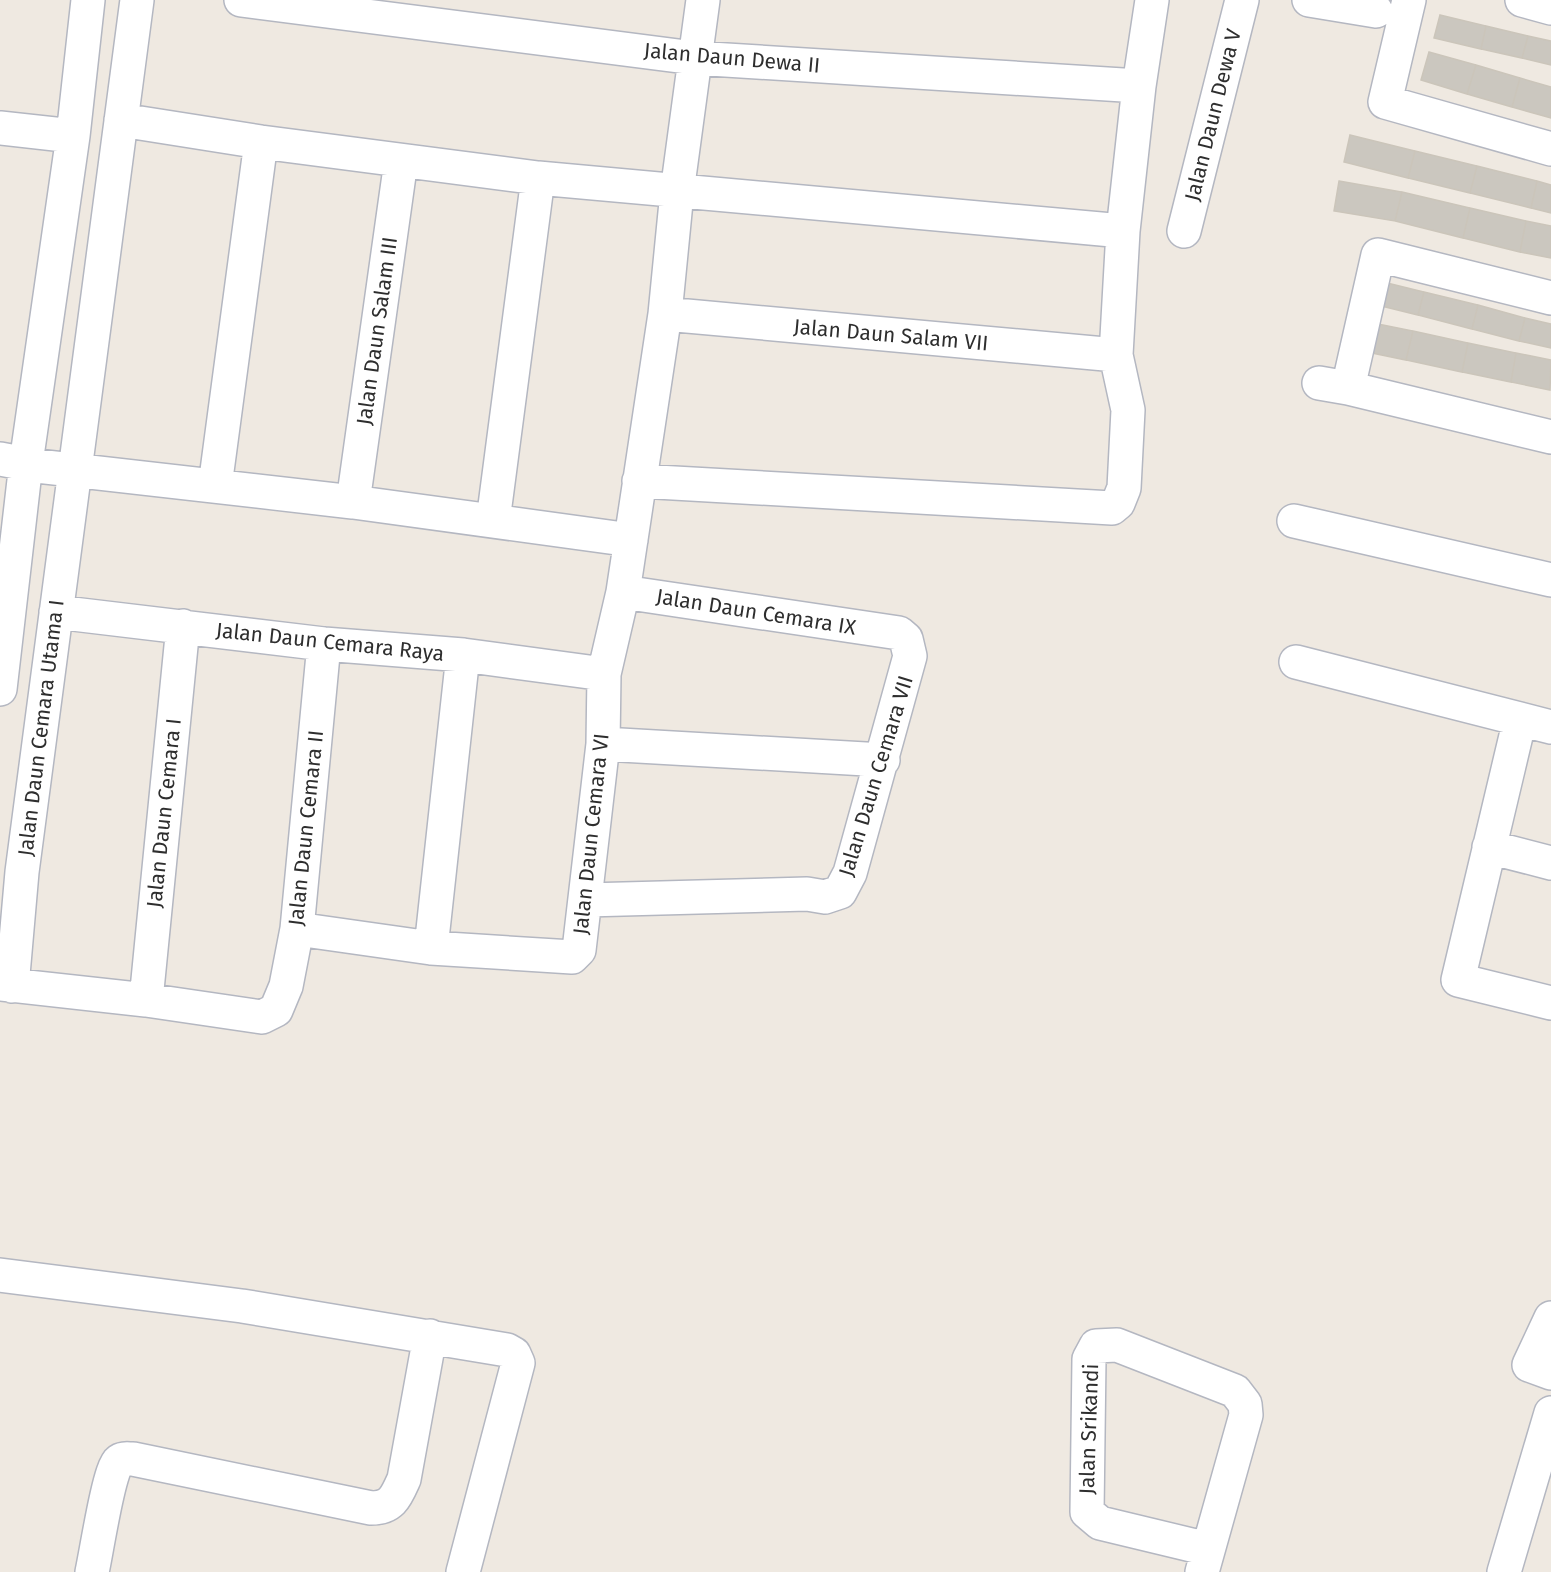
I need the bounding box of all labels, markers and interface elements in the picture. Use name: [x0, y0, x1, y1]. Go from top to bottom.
street label: Jalan Daun Dewa V: [1179, 26, 1247, 204]
street label: Jalan Daun Dewa II: [643, 37, 821, 79]
street label: Jalan Daun Salam III: [351, 235, 403, 427]
street label: Jalan Daun Salam VII: [792, 314, 990, 356]
street label: Jalan Daun Cemara IX: [654, 583, 858, 641]
street label: Jalan Daun Cemara Utama I: [12, 598, 70, 858]
street label: Jalan Daun Cemara Raya: [215, 617, 445, 667]
street label: Jalan Daun Cemara VII: [833, 673, 919, 879]
street label: Jalan Daun Cemara I: [141, 717, 187, 909]
street label: Jalan Daun Cemara II: [283, 729, 329, 927]
street label: Jalan Daun Cemara VI: [568, 732, 614, 936]
street label: Jalan Srikandi: [1074, 1363, 1104, 1495]

